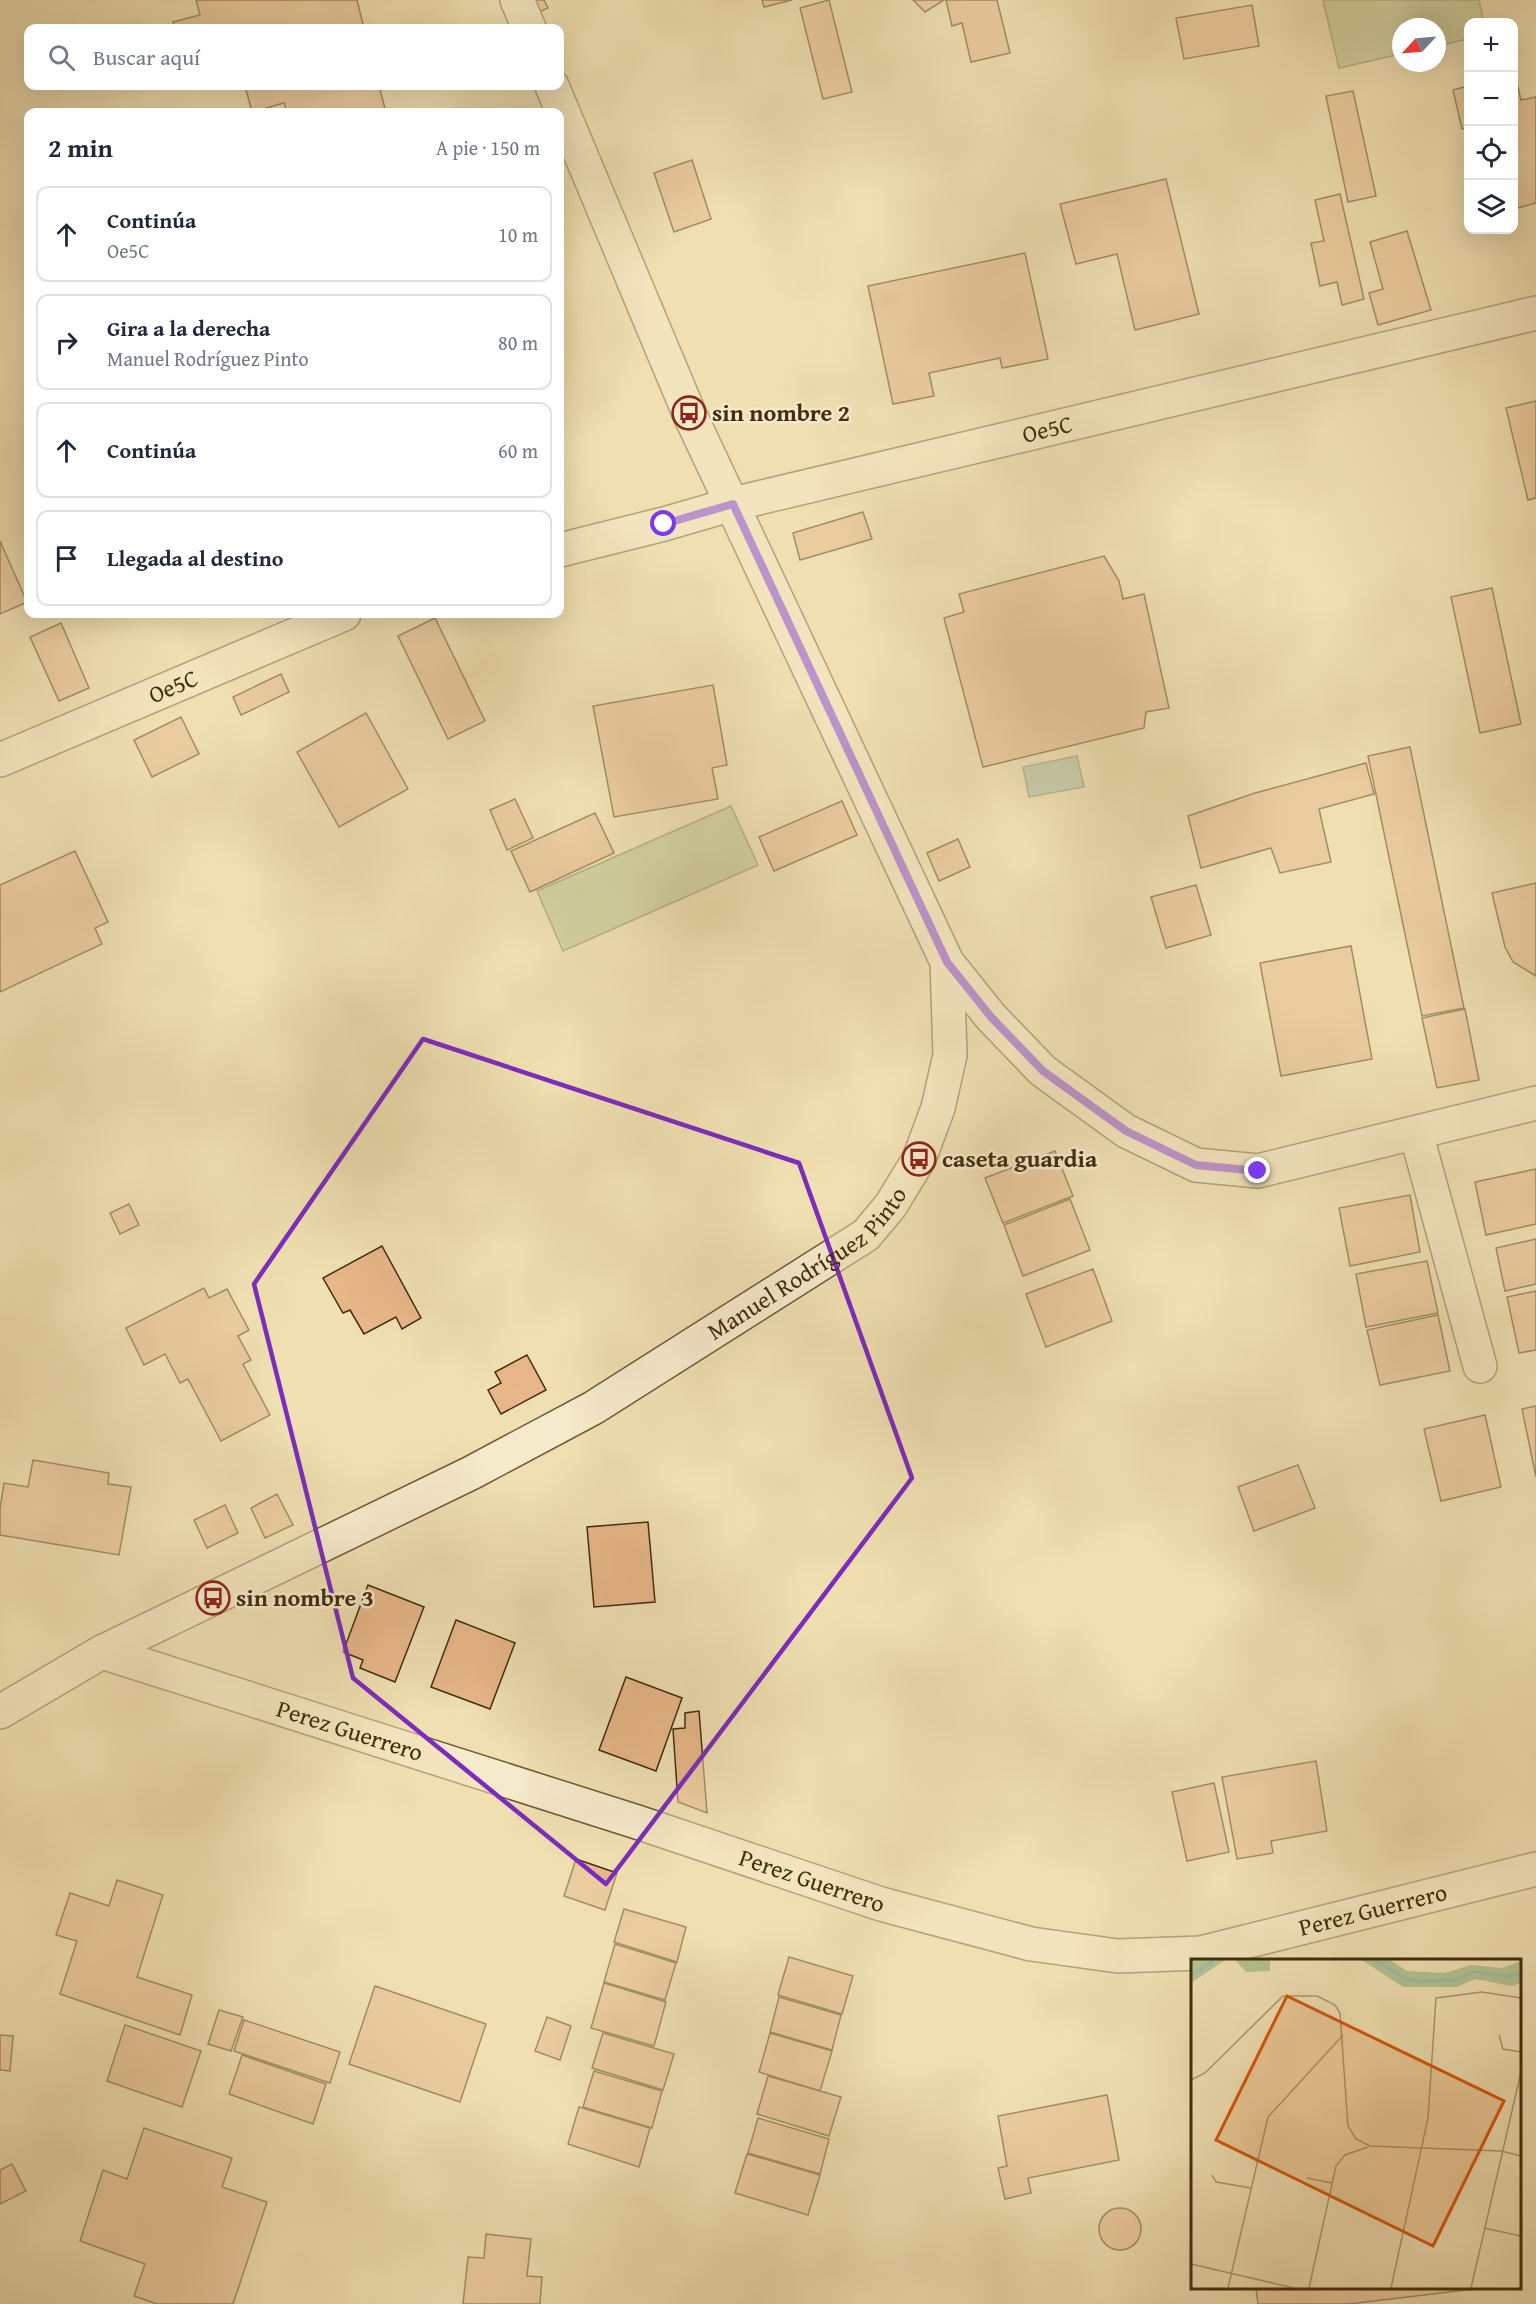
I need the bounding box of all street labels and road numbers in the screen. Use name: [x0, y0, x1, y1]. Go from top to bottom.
street label: Oe5C: [1018, 406, 1076, 452]
street label: Oe5C: [143, 660, 203, 712]
street label: Manuel Rodríguez Pinto: [700, 1180, 915, 1348]
street label: Perez Guerrero: [272, 1691, 428, 1770]
street label: Perez Guerrero: [735, 1840, 890, 1921]
street label: Perez Guerrero: [1295, 1874, 1450, 1945]

